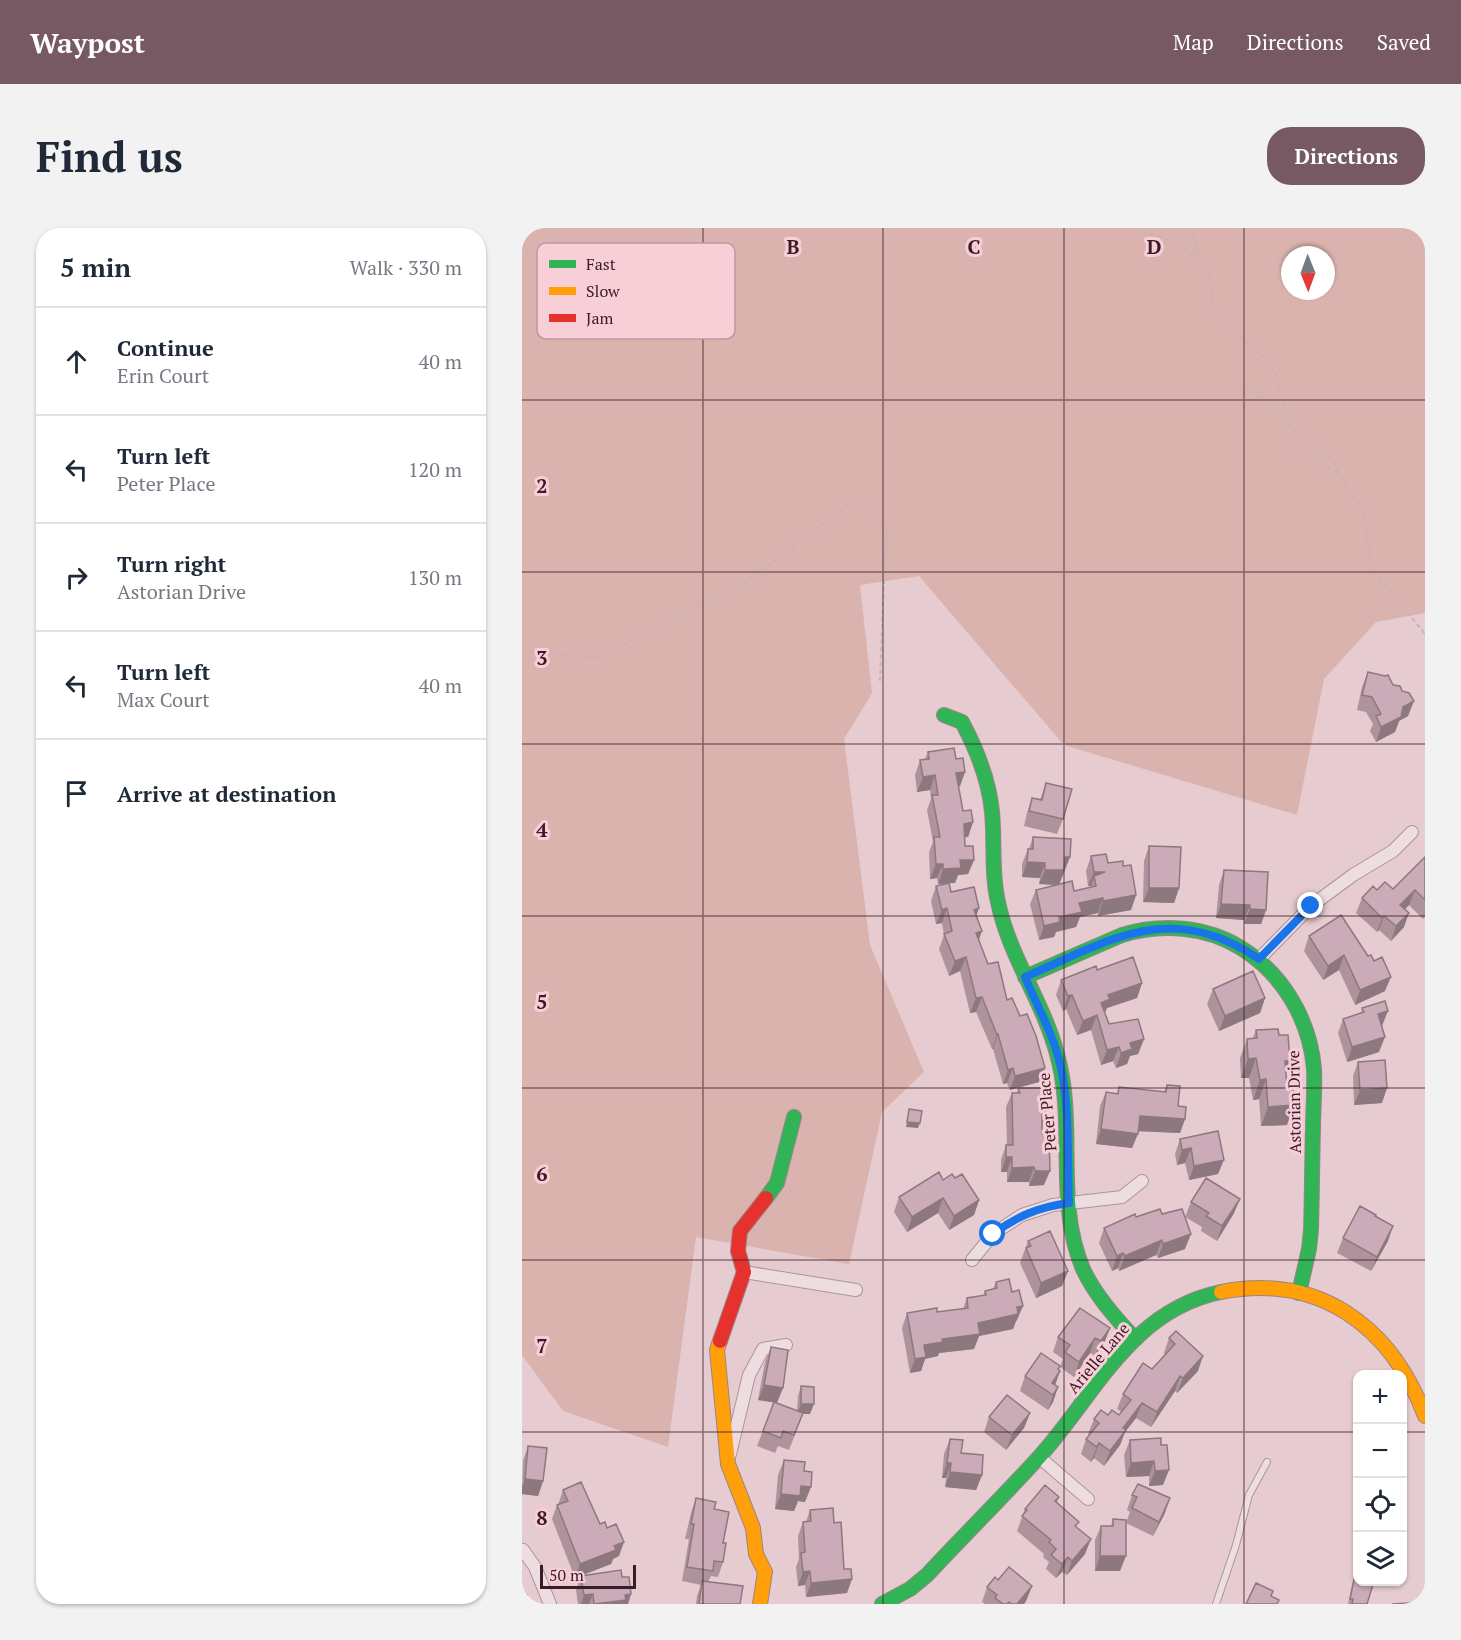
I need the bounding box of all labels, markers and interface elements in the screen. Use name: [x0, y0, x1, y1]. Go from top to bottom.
text: Waypost: [30, 24, 145, 61]
text: Map: [1173, 28, 1214, 56]
text: Directions: [1247, 28, 1344, 56]
text: Saved: [1377, 28, 1431, 56]
button: Directions: [1267, 127, 1425, 185]
text: Find us: [36, 128, 183, 184]
text: B: [787, 233, 800, 260]
text: C: [967, 233, 981, 260]
text: D: [1147, 233, 1161, 260]
legend: [537, 243, 735, 339]
north arrow: [1281, 246, 1335, 300]
text: 5 min: [60, 250, 131, 284]
text: Fast: [586, 253, 616, 275]
text: Walk · 330 m: [350, 254, 462, 281]
text: Slow: [586, 280, 620, 302]
text: Jam: [586, 307, 614, 329]
text: Continue: [117, 333, 214, 362]
icon: ahead: [60, 345, 93, 378]
text: 40 m: [419, 348, 462, 375]
text: Erin Court: [117, 362, 209, 389]
text: Turn left: [117, 441, 210, 470]
icon: left: [60, 453, 93, 486]
text: 120 m: [408, 456, 462, 483]
text: Peter Place: [117, 470, 215, 497]
text: 2: [536, 472, 548, 499]
text: Turn right: [117, 549, 226, 578]
icon: right: [60, 561, 93, 594]
text: 130 m: [408, 564, 462, 591]
text: Astorian Drive: [117, 578, 246, 605]
text: 3: [536, 644, 548, 671]
text: Turn left: [117, 657, 210, 686]
icon: left: [60, 669, 93, 702]
text: 40 m: [419, 672, 462, 699]
text: Max Court: [117, 686, 210, 713]
icon: arrive: [60, 777, 93, 810]
text: Arrive at destination: [117, 779, 336, 808]
text: 4: [536, 816, 548, 843]
route end: [1297, 892, 1323, 918]
text: 5: [536, 988, 548, 1015]
street label: Astorian Drive: [1282, 1050, 1306, 1154]
street label: Peter Place: [1033, 1072, 1061, 1152]
text: 6: [536, 1160, 548, 1187]
route start: [979, 1220, 1005, 1246]
street label: Arielle Lane: [1062, 1318, 1134, 1398]
text: 7: [536, 1332, 548, 1359]
map controls: [1353, 1370, 1407, 1586]
button: +: [1353, 1370, 1407, 1424]
button: −: [1353, 1424, 1407, 1478]
button: locate: [1353, 1478, 1407, 1532]
text: 8: [536, 1504, 548, 1531]
button: layers: [1353, 1532, 1407, 1586]
scale bar: [540, 1562, 636, 1590]
text: 50 m: [549, 1564, 584, 1586]

